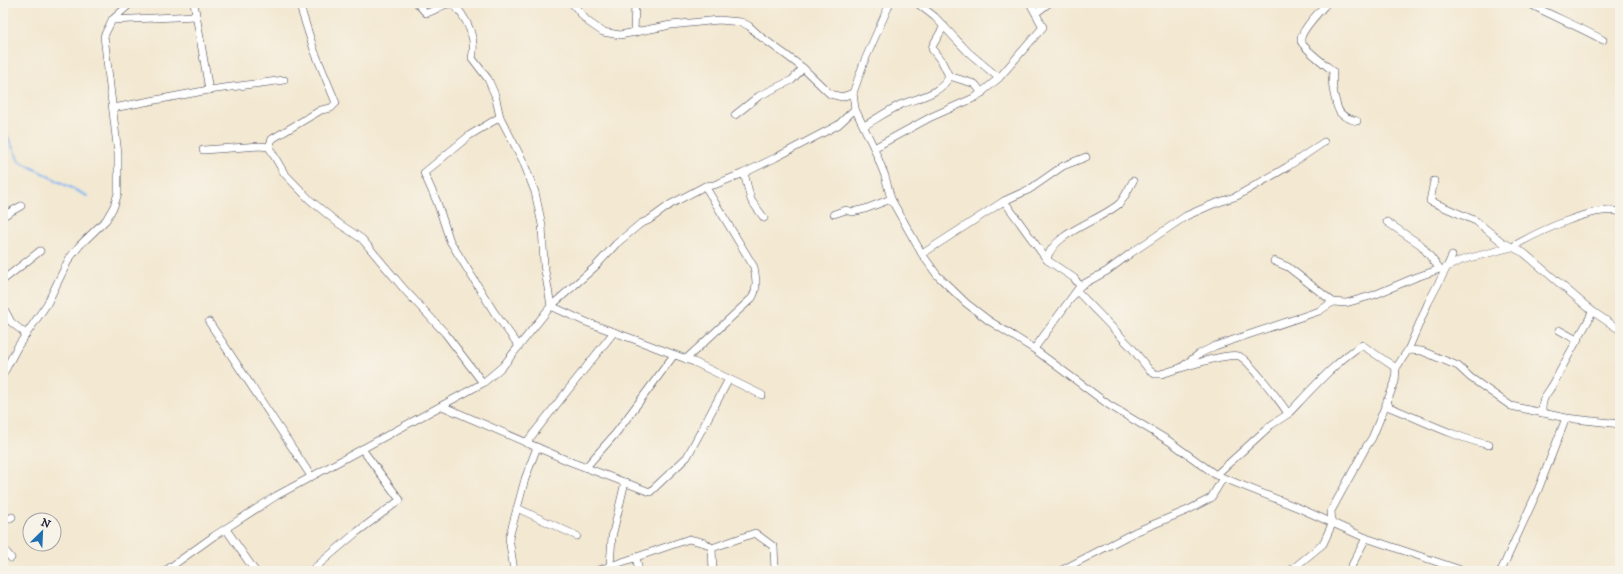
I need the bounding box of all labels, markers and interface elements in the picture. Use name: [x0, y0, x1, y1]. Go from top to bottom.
north arrow: [22, 512, 62, 552]
text: N: [39, 516, 53, 532]

